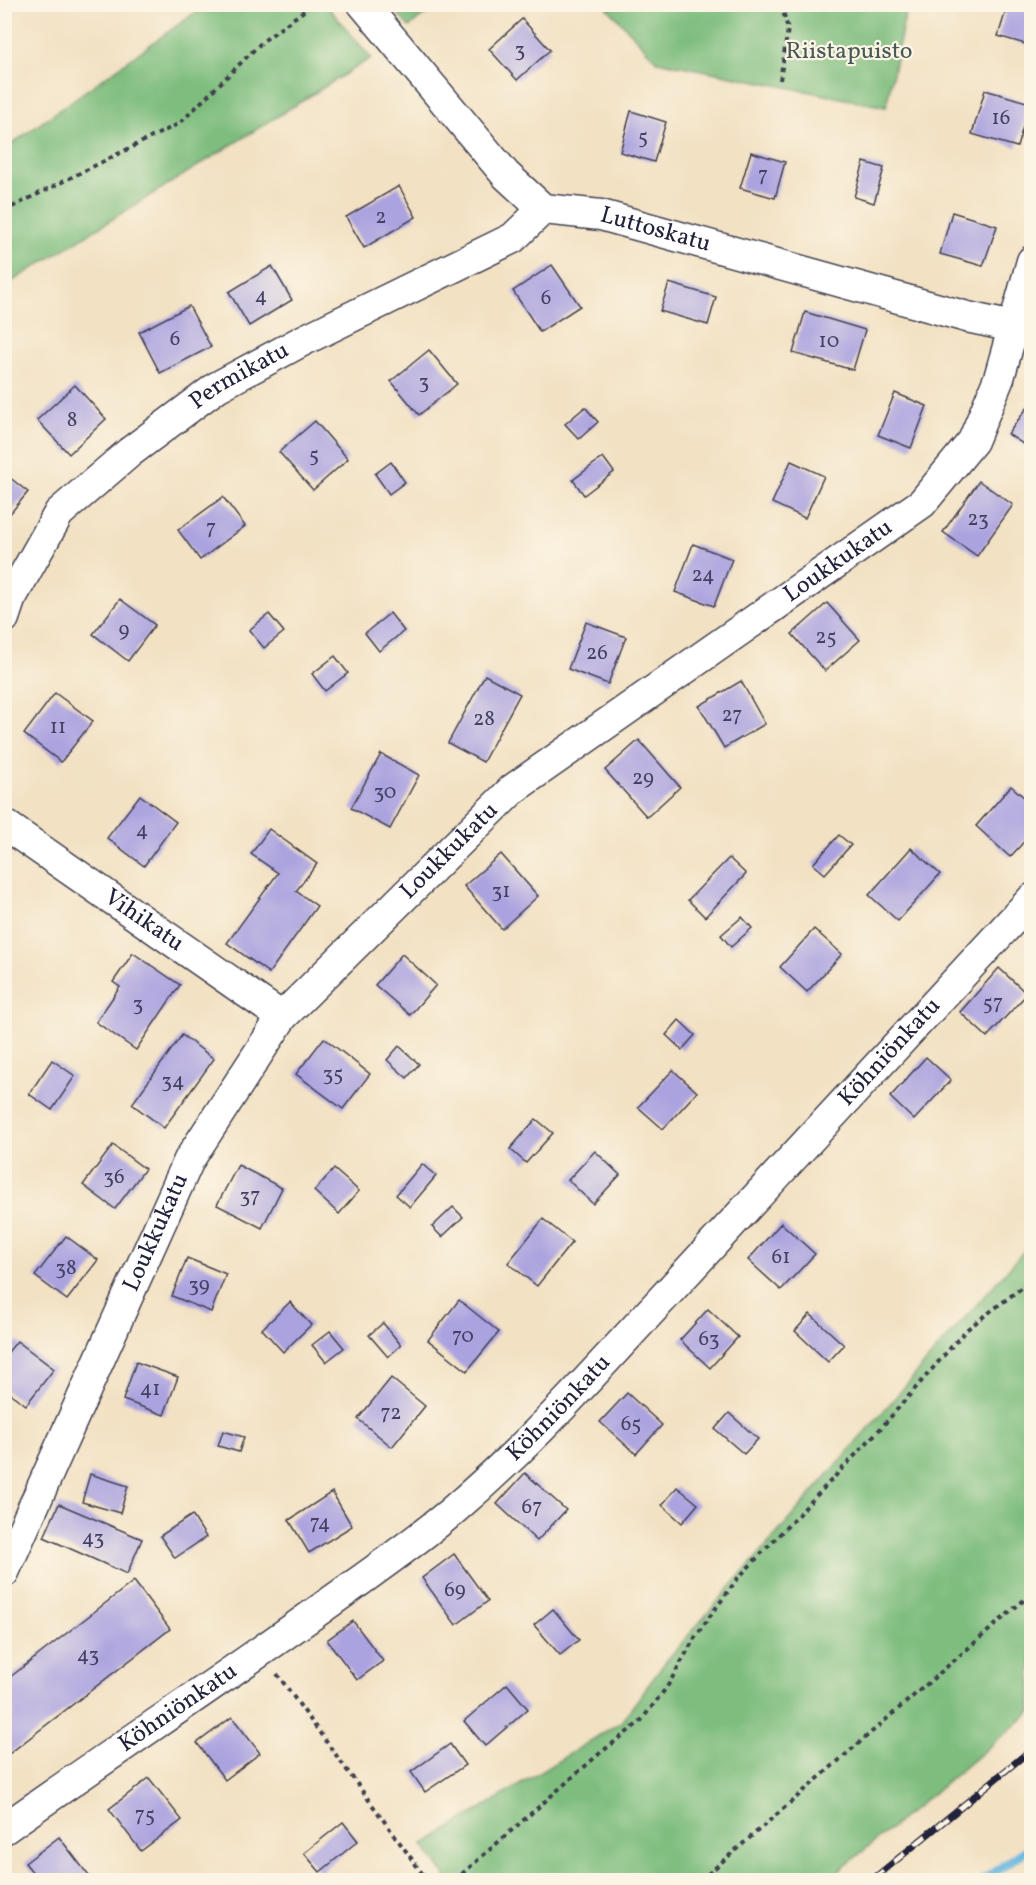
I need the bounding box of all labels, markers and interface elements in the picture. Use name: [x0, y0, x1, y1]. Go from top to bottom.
park label: Riistapuisto: [785, 35, 913, 69]
house number: 3: [515, 36, 525, 65]
house number: 16: [992, 104, 1010, 133]
house number: 5: [638, 123, 648, 152]
house number: 7: [758, 161, 768, 190]
street label: Luttoskatu: [596, 199, 714, 262]
house number: 2: [375, 203, 387, 232]
house number: 4: [255, 282, 267, 311]
house number: 6: [541, 284, 551, 313]
house number: 6: [170, 325, 180, 354]
house number: 10: [819, 327, 839, 356]
street label: Permikatu: [183, 334, 295, 419]
house number: 3: [419, 368, 429, 397]
house number: 8: [67, 406, 77, 435]
house number: 5: [309, 441, 319, 470]
house number: 23: [967, 505, 989, 534]
street label: Loukkukatu: [777, 511, 900, 611]
house number: 7: [206, 514, 216, 543]
house number: 24: [691, 561, 715, 590]
house number: 9: [119, 616, 130, 645]
house number: 25: [815, 623, 837, 652]
house number: 26: [586, 639, 608, 668]
house number: 27: [722, 701, 742, 730]
house number: 28: [473, 705, 495, 734]
house number: 11: [50, 713, 66, 742]
house number: 29: [632, 764, 654, 793]
house number: 30: [374, 778, 396, 807]
street label: Loukkukatu: [393, 795, 507, 908]
house number: 4: [136, 816, 148, 845]
house number: 31: [492, 877, 510, 906]
street label: Vihikatu: [97, 881, 191, 961]
house number: 57: [983, 989, 1003, 1018]
house number: 3: [133, 990, 143, 1019]
street label: Köhniönkatu: [831, 990, 949, 1114]
house number: 35: [323, 1060, 343, 1089]
house number: 34: [161, 1067, 185, 1096]
house number: 36: [103, 1163, 125, 1192]
street label: Loukkukatu: [115, 1168, 198, 1297]
house number: 37: [240, 1182, 260, 1211]
house number: 61: [772, 1243, 790, 1272]
house number: 38: [55, 1254, 77, 1283]
house number: 39: [188, 1271, 210, 1300]
house number: 70: [452, 1322, 474, 1351]
house number: 63: [698, 1325, 720, 1354]
street label: Köhniönkatu: [499, 1347, 619, 1470]
house number: 41: [140, 1375, 160, 1404]
house number: 72: [380, 1399, 402, 1428]
house number: 65: [621, 1410, 641, 1439]
house number: 67: [522, 1493, 542, 1522]
house number: 74: [310, 1509, 330, 1538]
house number: 43: [82, 1524, 104, 1553]
house number: 69: [444, 1576, 466, 1605]
house number: 43: [77, 1641, 99, 1670]
street label: Köhniönkatu: [112, 1655, 245, 1761]
house number: 75: [135, 1801, 155, 1830]

